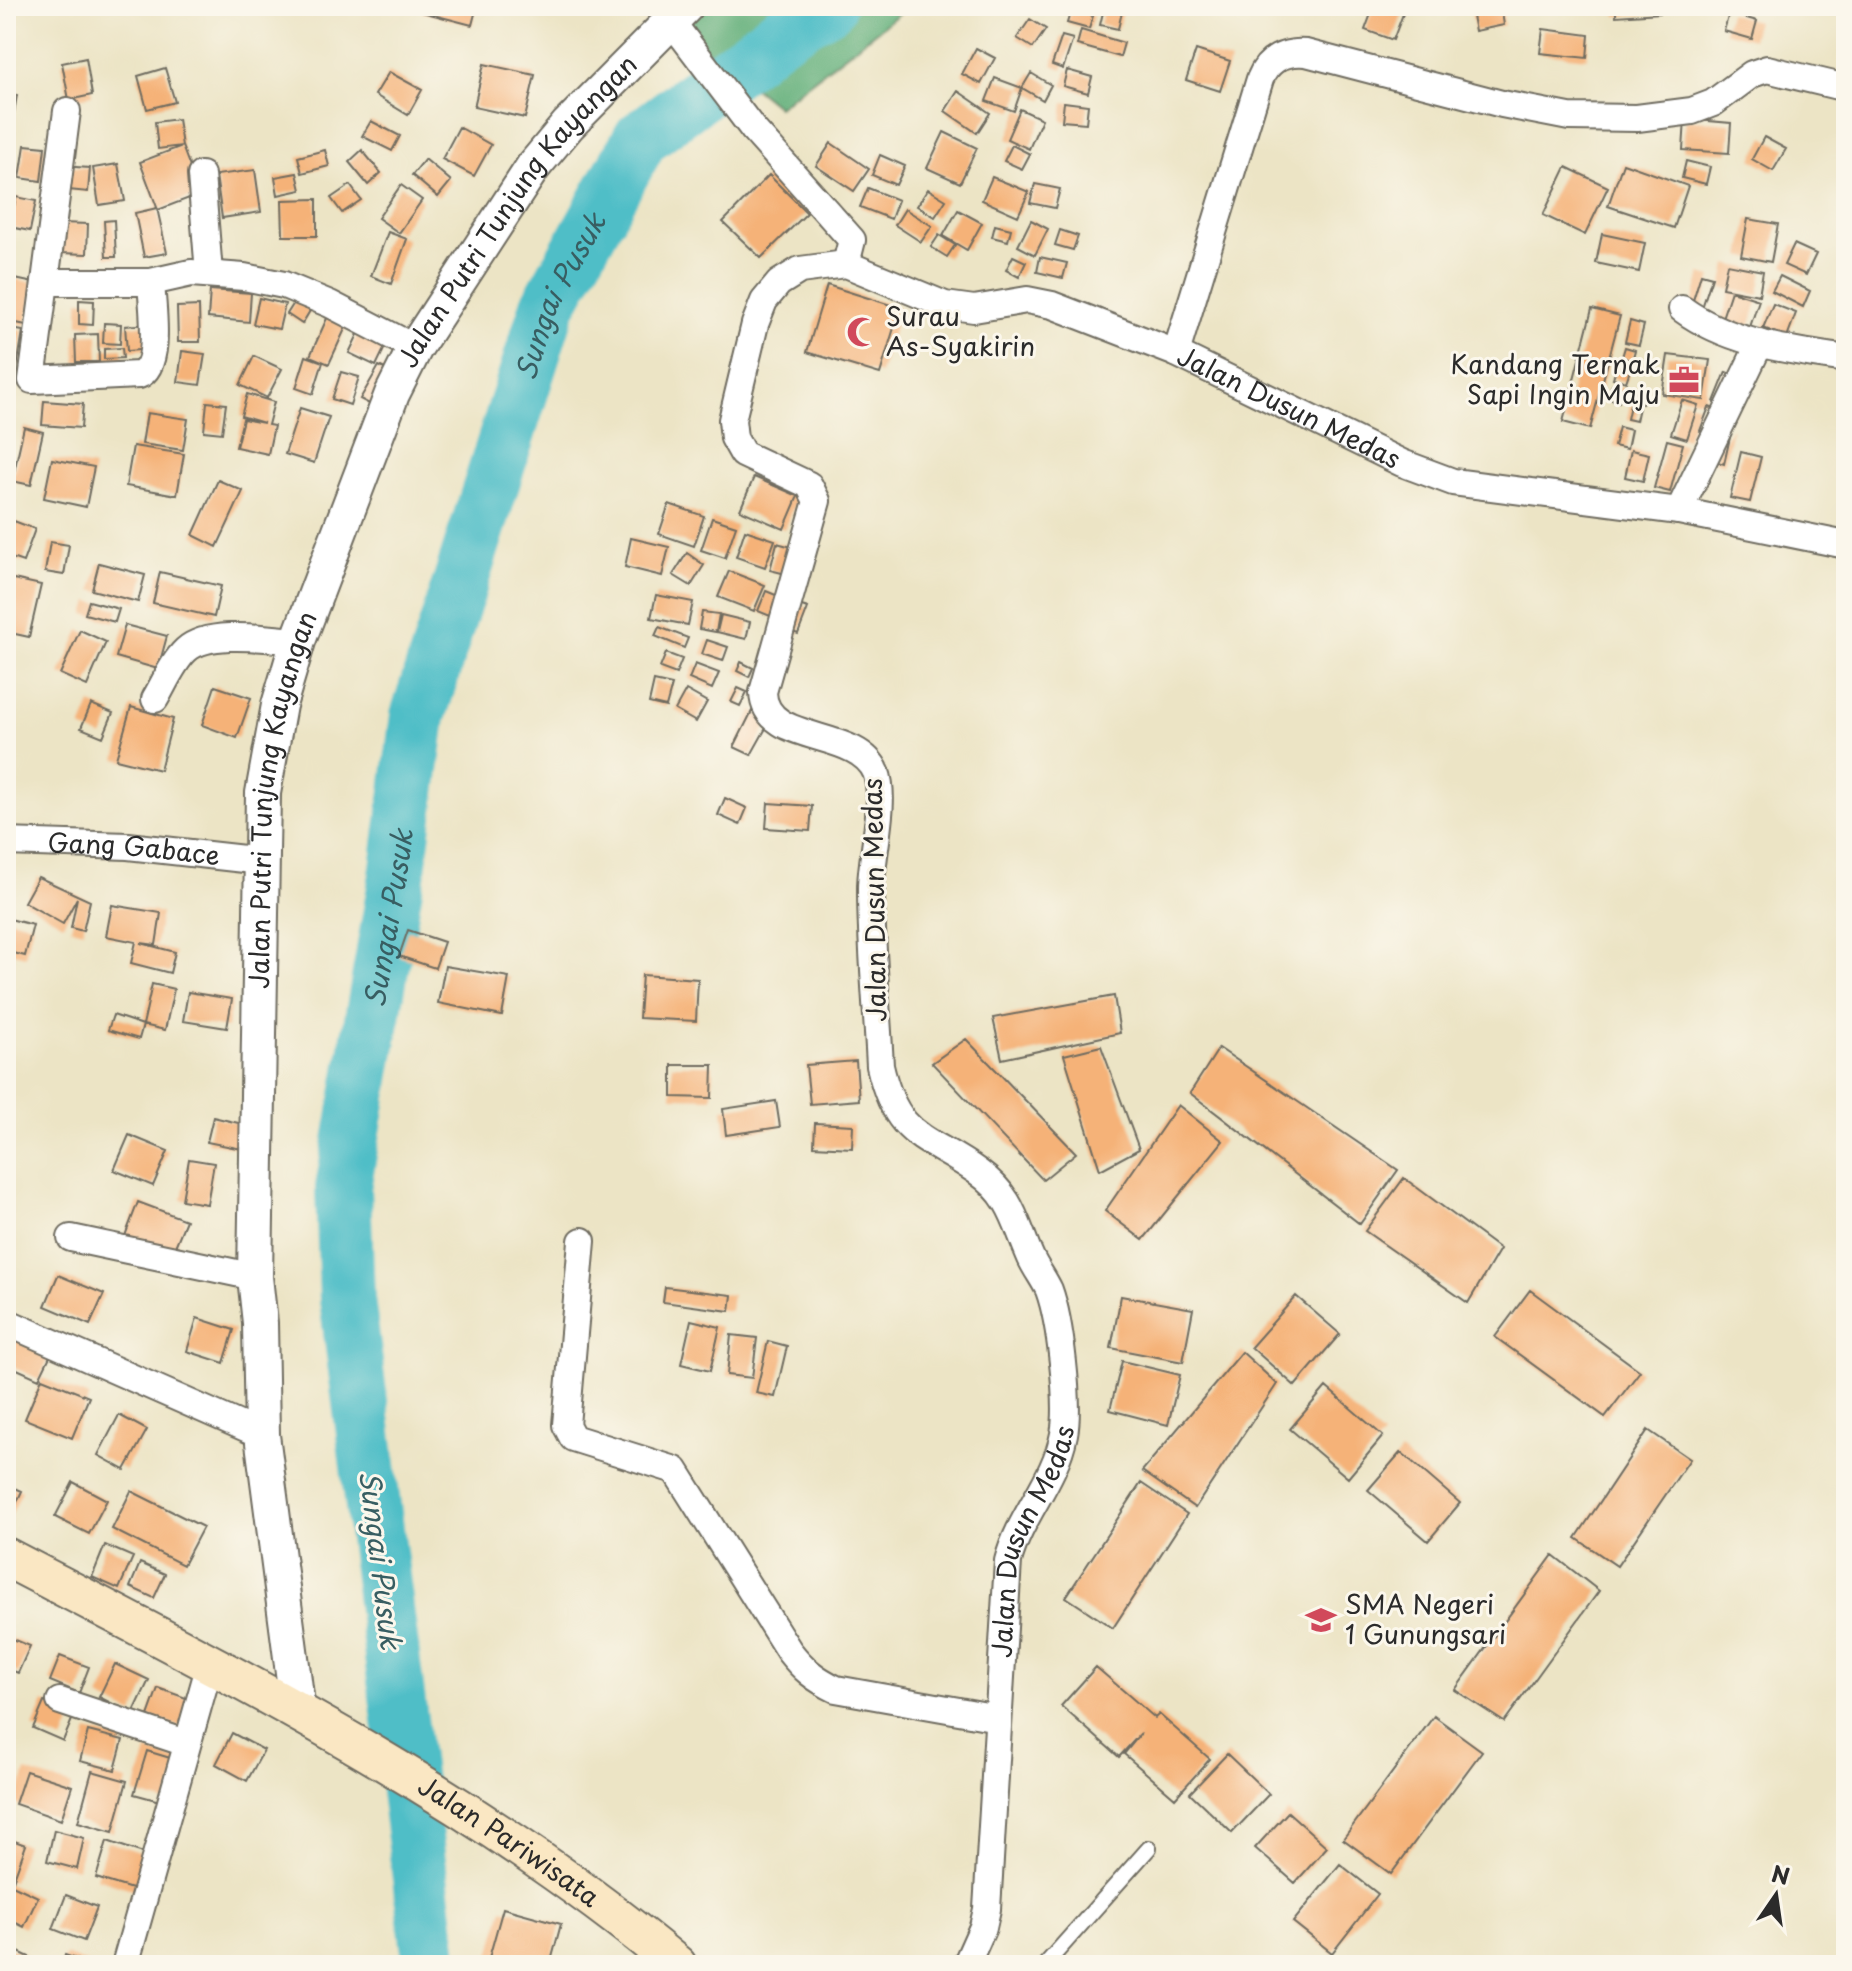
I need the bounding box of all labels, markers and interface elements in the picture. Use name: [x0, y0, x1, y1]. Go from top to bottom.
street label: Jalan Putri Tunjung Kayangan: [387, 45, 646, 374]
water label: Sungai Pusuk: [503, 203, 617, 385]
place label: Surau As-Syakirin: [886, 296, 1035, 365]
mosque icon: Surau As-Syakirin: [845, 315, 879, 349]
street label: Jalan Dusun Medas: [1171, 335, 1408, 477]
place label: Kandang Ternak Sapi Ingin Maju: [1450, 344, 1660, 413]
office icon: Kandang Ternak Sapi Ingin Maju: [1667, 363, 1701, 397]
street label: Jalan Putri Tunjung Kayangan: [239, 605, 326, 989]
street label: Jalan Dusun Medas: [852, 778, 895, 1022]
street label: Gang Gabace: [47, 822, 222, 874]
water label: Sungai Pusuk: [352, 824, 423, 1010]
street label: Jalan Dusun Medas: [981, 1423, 1083, 1659]
water label: Sungai Pusuk: [349, 1468, 414, 1654]
place label: SMA Negeri 1 Gunungsari: [1345, 1584, 1506, 1653]
school or university icon: SMA Negeri 1 Gunungsari: [1304, 1603, 1338, 1637]
street label: Jalan Pariwisata: [411, 1765, 609, 1916]
north arrow: [1736, 1855, 1816, 1935]
text: N: [1769, 1856, 1793, 1892]

